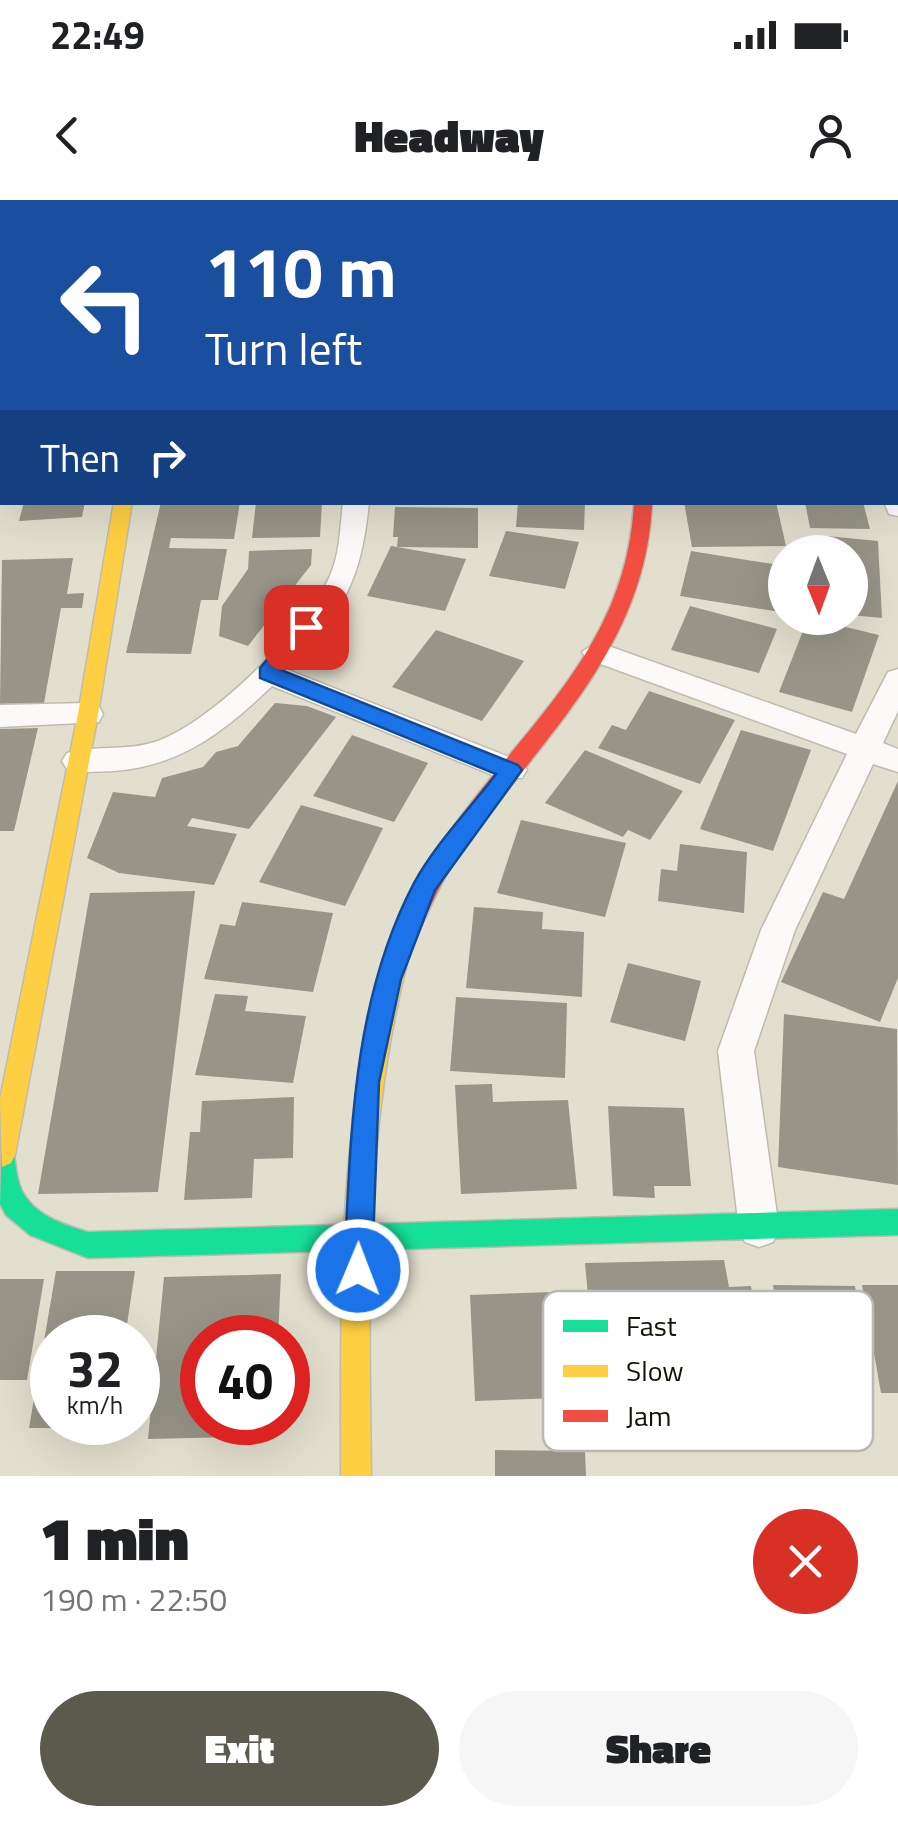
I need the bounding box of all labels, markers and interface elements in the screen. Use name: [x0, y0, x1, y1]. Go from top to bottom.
text: 22:49: [50, 6, 145, 64]
text: Headway: [354, 101, 544, 169]
icon: back: [40, 108, 95, 163]
icon: person: [803, 108, 858, 163]
text: 110 m: [205, 218, 397, 324]
icon: left: [40, 240, 170, 370]
text: Turn left: [205, 314, 362, 382]
text: Then: [40, 429, 120, 487]
icon: right: [140, 430, 195, 485]
north arrow: [768, 535, 868, 635]
map controls: [768, 535, 868, 635]
pin: [264, 585, 349, 670]
icon: arrive: [279, 600, 334, 655]
position arrow: [306, 1218, 410, 1322]
legend: [543, 1291, 873, 1451]
text: Fast: [626, 1304, 677, 1347]
speed limit sign: 40: [180, 1315, 310, 1445]
text: 32: [67, 1330, 123, 1406]
text: Slow: [626, 1349, 684, 1392]
text: km/h: [67, 1386, 123, 1424]
text: Jam: [626, 1394, 672, 1437]
text: 1 min: [40, 1492, 189, 1583]
button: close: [753, 1509, 858, 1614]
text: 190 m · 22:50: [40, 1575, 227, 1623]
button: Exit: [40, 1691, 439, 1806]
button: Share: [459, 1691, 858, 1806]

